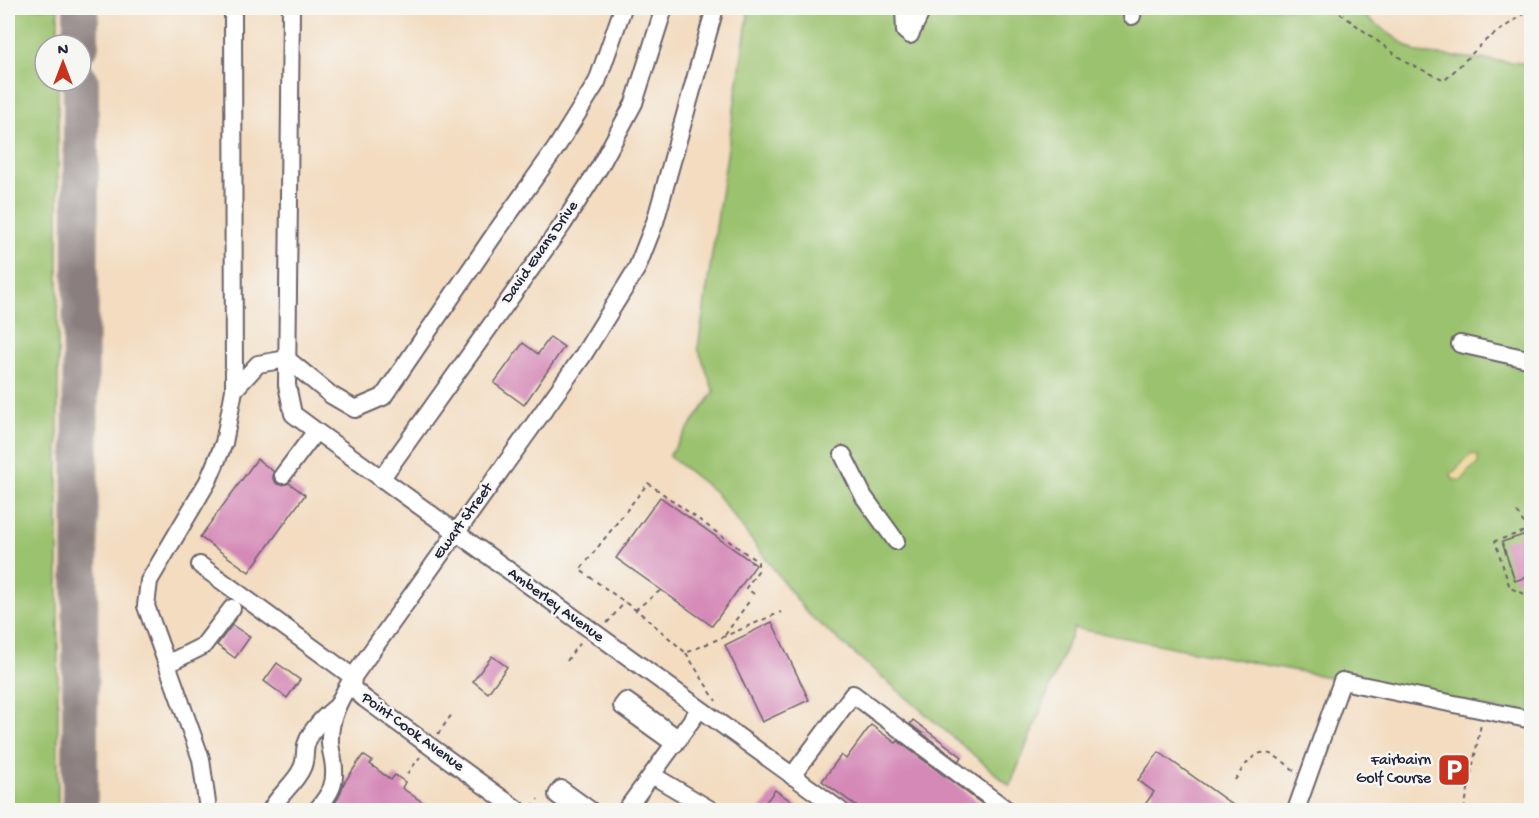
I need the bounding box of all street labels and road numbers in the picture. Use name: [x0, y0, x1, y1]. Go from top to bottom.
street label: David Evans Drive: [498, 197, 584, 309]
street label: Ewart Street: [430, 479, 499, 564]
street label: Amberley Avenue: [503, 565, 608, 648]
street label: Point Cook Avenue: [356, 689, 468, 777]

